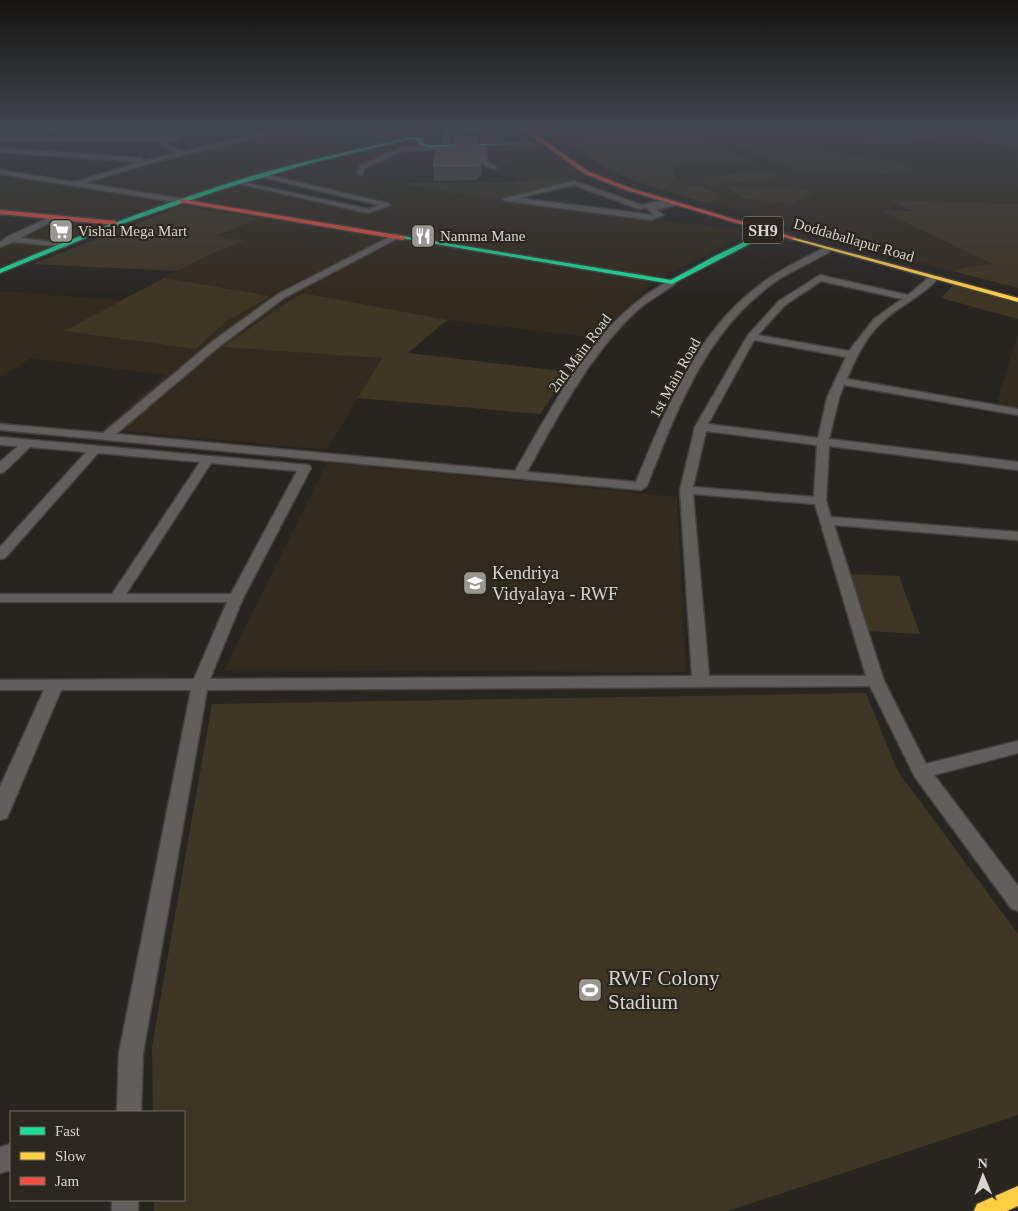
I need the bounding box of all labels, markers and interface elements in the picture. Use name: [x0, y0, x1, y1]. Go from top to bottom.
street label: Doddaballapur Road: [792, 215, 917, 265]
road number: SH9: [743, 216, 783, 244]
supermarket icon: Vishal Mega Mart: [48, 218, 74, 244]
place label: Vishal Mega Mart: [78, 223, 188, 239]
restaurant icon: Namma Mane: [410, 223, 436, 249]
place label: Namma Mane: [440, 228, 526, 244]
street label: 2nd Main Road: [546, 311, 615, 395]
street label: 1st Main Road: [647, 335, 704, 421]
place label: Kendriya Vidyalaya - RWF: [492, 563, 618, 604]
school or university icon: Kendriya Vidyalaya - RWF: [462, 570, 488, 596]
place label: RWF Colony Stadium: [608, 966, 720, 1014]
sports icon: RWF Colony Stadium: [577, 977, 603, 1003]
legend: [10, 1111, 185, 1201]
text: Fast: [55, 1123, 81, 1139]
text: Slow: [55, 1148, 86, 1164]
north arrow: [958, 1151, 1008, 1201]
text: N: [978, 1156, 988, 1171]
text: Jam: [55, 1173, 79, 1189]

